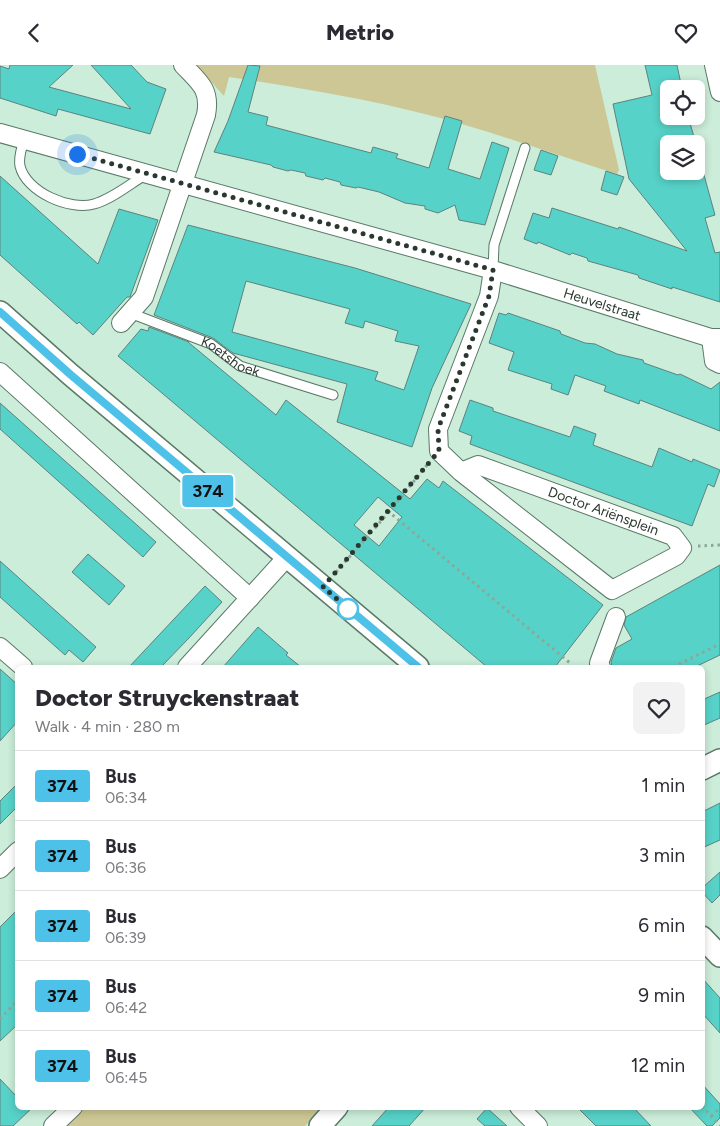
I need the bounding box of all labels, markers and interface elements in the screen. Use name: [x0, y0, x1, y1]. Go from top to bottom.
icon: back: [20, 19, 48, 47]
text: Metrio: [326, 19, 394, 46]
icon: heart: [672, 19, 700, 47]
map controls: [660, 80, 705, 180]
button: locate: [660, 80, 705, 125]
button: layers: [660, 135, 705, 180]
your location: [65, 142, 90, 167]
street label: Heuvelstraat: [561, 284, 643, 325]
street label: Koetshoek: [198, 333, 262, 381]
line badge: 374: [179, 475, 237, 507]
text: 374: [192, 480, 224, 502]
street label: Doctor Ariënsplein: [546, 483, 661, 539]
unlabelled marker: [337, 598, 359, 620]
button: heart: [633, 682, 685, 734]
text: Doctor Struyckenstraat: [35, 683, 299, 712]
text: Walk · 4 min · 280 m: [35, 717, 180, 736]
text: Bus: [105, 765, 136, 788]
text: 1 min: [641, 774, 685, 797]
text: 374: [47, 775, 78, 797]
text: 06:34: [105, 788, 147, 807]
text: Bus: [105, 835, 136, 858]
text: 3 min: [639, 844, 685, 867]
text: 374: [47, 845, 78, 867]
text: 06:36: [105, 858, 146, 877]
text: Bus: [105, 905, 136, 928]
text: 6 min: [638, 914, 685, 937]
text: 374: [47, 915, 78, 937]
text: 06:39: [105, 928, 146, 947]
text: Bus: [105, 975, 136, 998]
text: 9 min: [638, 984, 685, 1007]
text: 374: [47, 985, 78, 1007]
text: 06:42: [105, 998, 147, 1017]
text: Bus: [105, 1045, 136, 1068]
text: 12 min: [631, 1054, 685, 1077]
text: 374: [47, 1055, 78, 1077]
text: 06:45: [105, 1068, 148, 1087]

